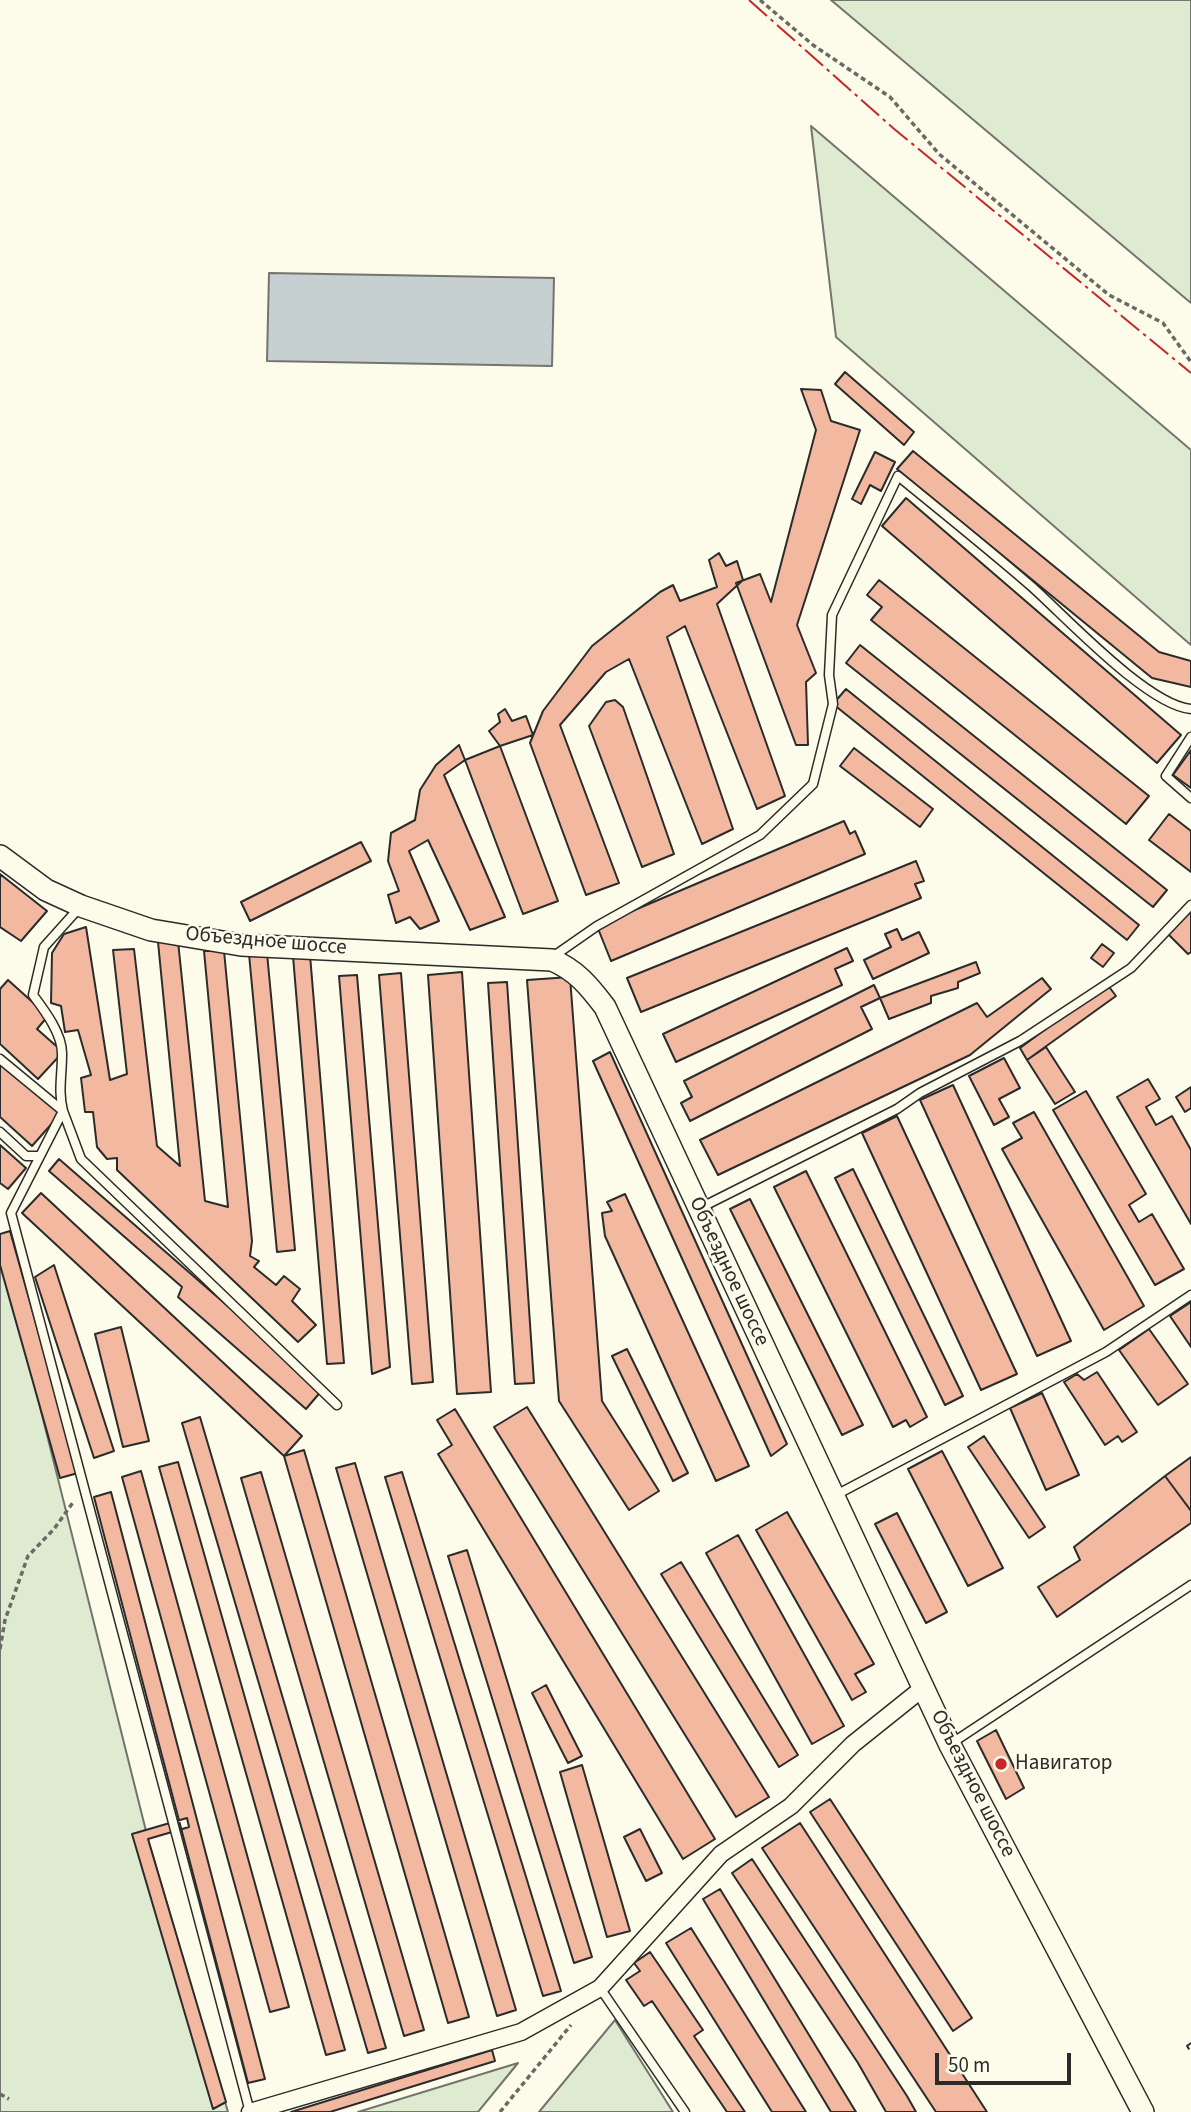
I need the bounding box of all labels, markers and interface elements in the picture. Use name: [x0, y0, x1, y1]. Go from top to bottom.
street label: Объездное шоссе: [184, 922, 348, 962]
street label: Объездное шоссе: [682, 1193, 774, 1351]
street label: Объездное шоссе: [924, 1706, 1020, 1862]
place label: Навигатор: [1015, 1751, 1112, 1777]
marker: Навигатор: [993, 1756, 1009, 1772]
scale bar: [939, 2038, 1076, 2082]
text: 50 m: [948, 2050, 990, 2080]

